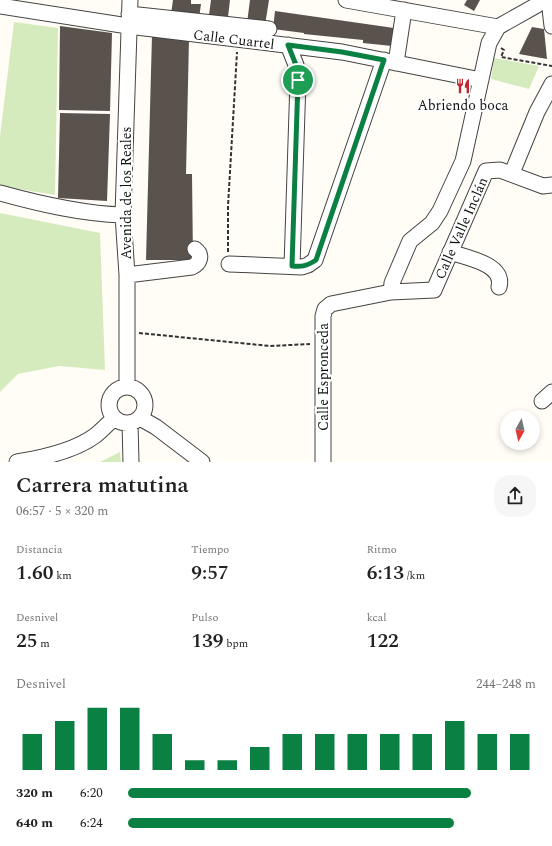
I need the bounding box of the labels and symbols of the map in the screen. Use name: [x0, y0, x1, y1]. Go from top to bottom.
street label: Calle Cuartel: [192, 24, 276, 55]
pin: [281, 63, 315, 97]
restaurant icon: Abriendo boca: [454, 77, 472, 95]
place label: Abriendo boca: [418, 95, 509, 116]
street label: Avenida de los Reales: [116, 126, 137, 260]
street label: Calle Valle Inclán: [430, 174, 493, 283]
street label: Calle Espronceda: [313, 323, 334, 431]
north arrow: [500, 410, 540, 450]

